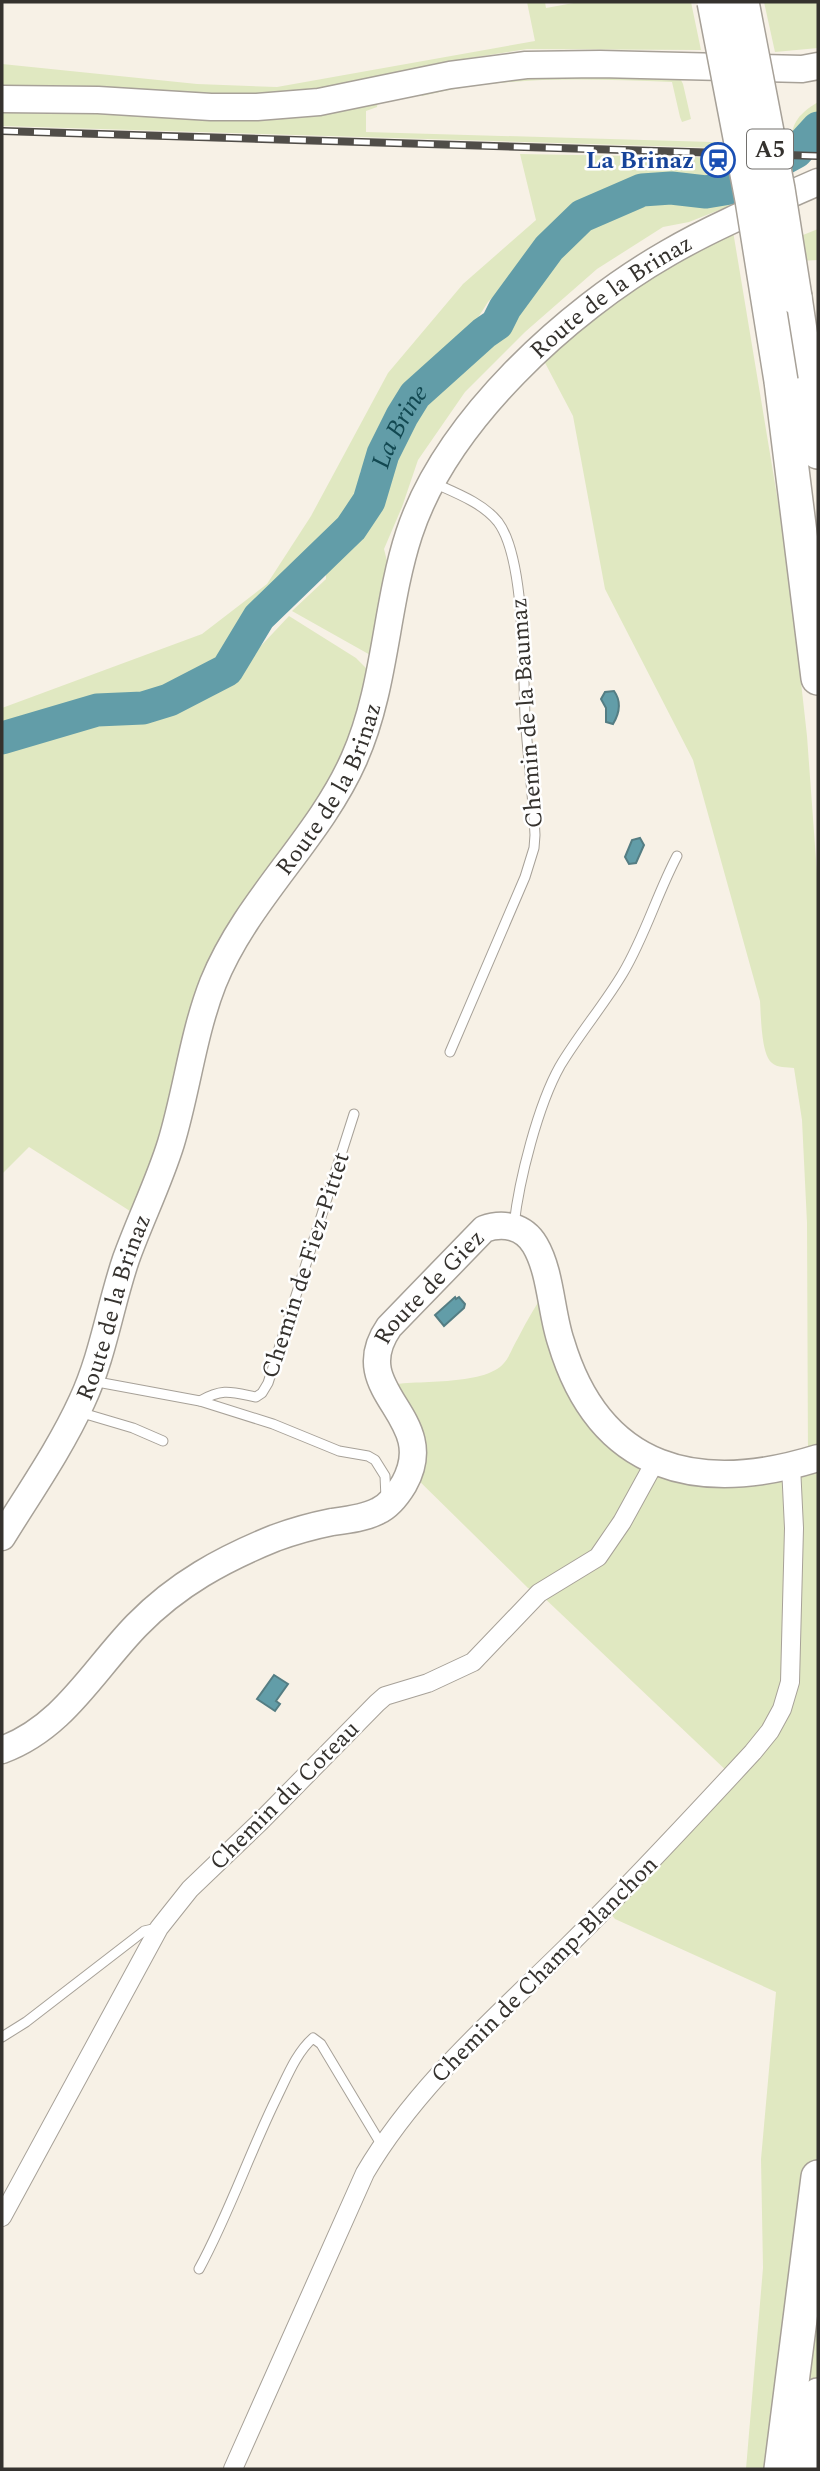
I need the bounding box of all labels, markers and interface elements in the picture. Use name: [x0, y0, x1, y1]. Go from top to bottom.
road number: A5: [747, 130, 793, 168]
station icon: La Brinaz: [699, 141, 737, 179]
place label: La Brinaz: [586, 143, 694, 179]
street label: Route de la Brinaz: [522, 226, 699, 368]
water label: La Brine: [361, 374, 437, 474]
street label: Chemin de la Baumaz: [501, 596, 553, 830]
street label: Route de la Brinaz: [267, 699, 391, 884]
street label: Chemin de Fiez-Pittet: [252, 1147, 360, 1383]
street label: Route de la Brinaz: [67, 1208, 161, 1407]
street label: Route de Giez: [365, 1221, 494, 1351]
street label: Chemin du Coteau: [201, 1712, 368, 1879]
street label: Chemin de Champ-Blanchon: [423, 1848, 667, 2092]

